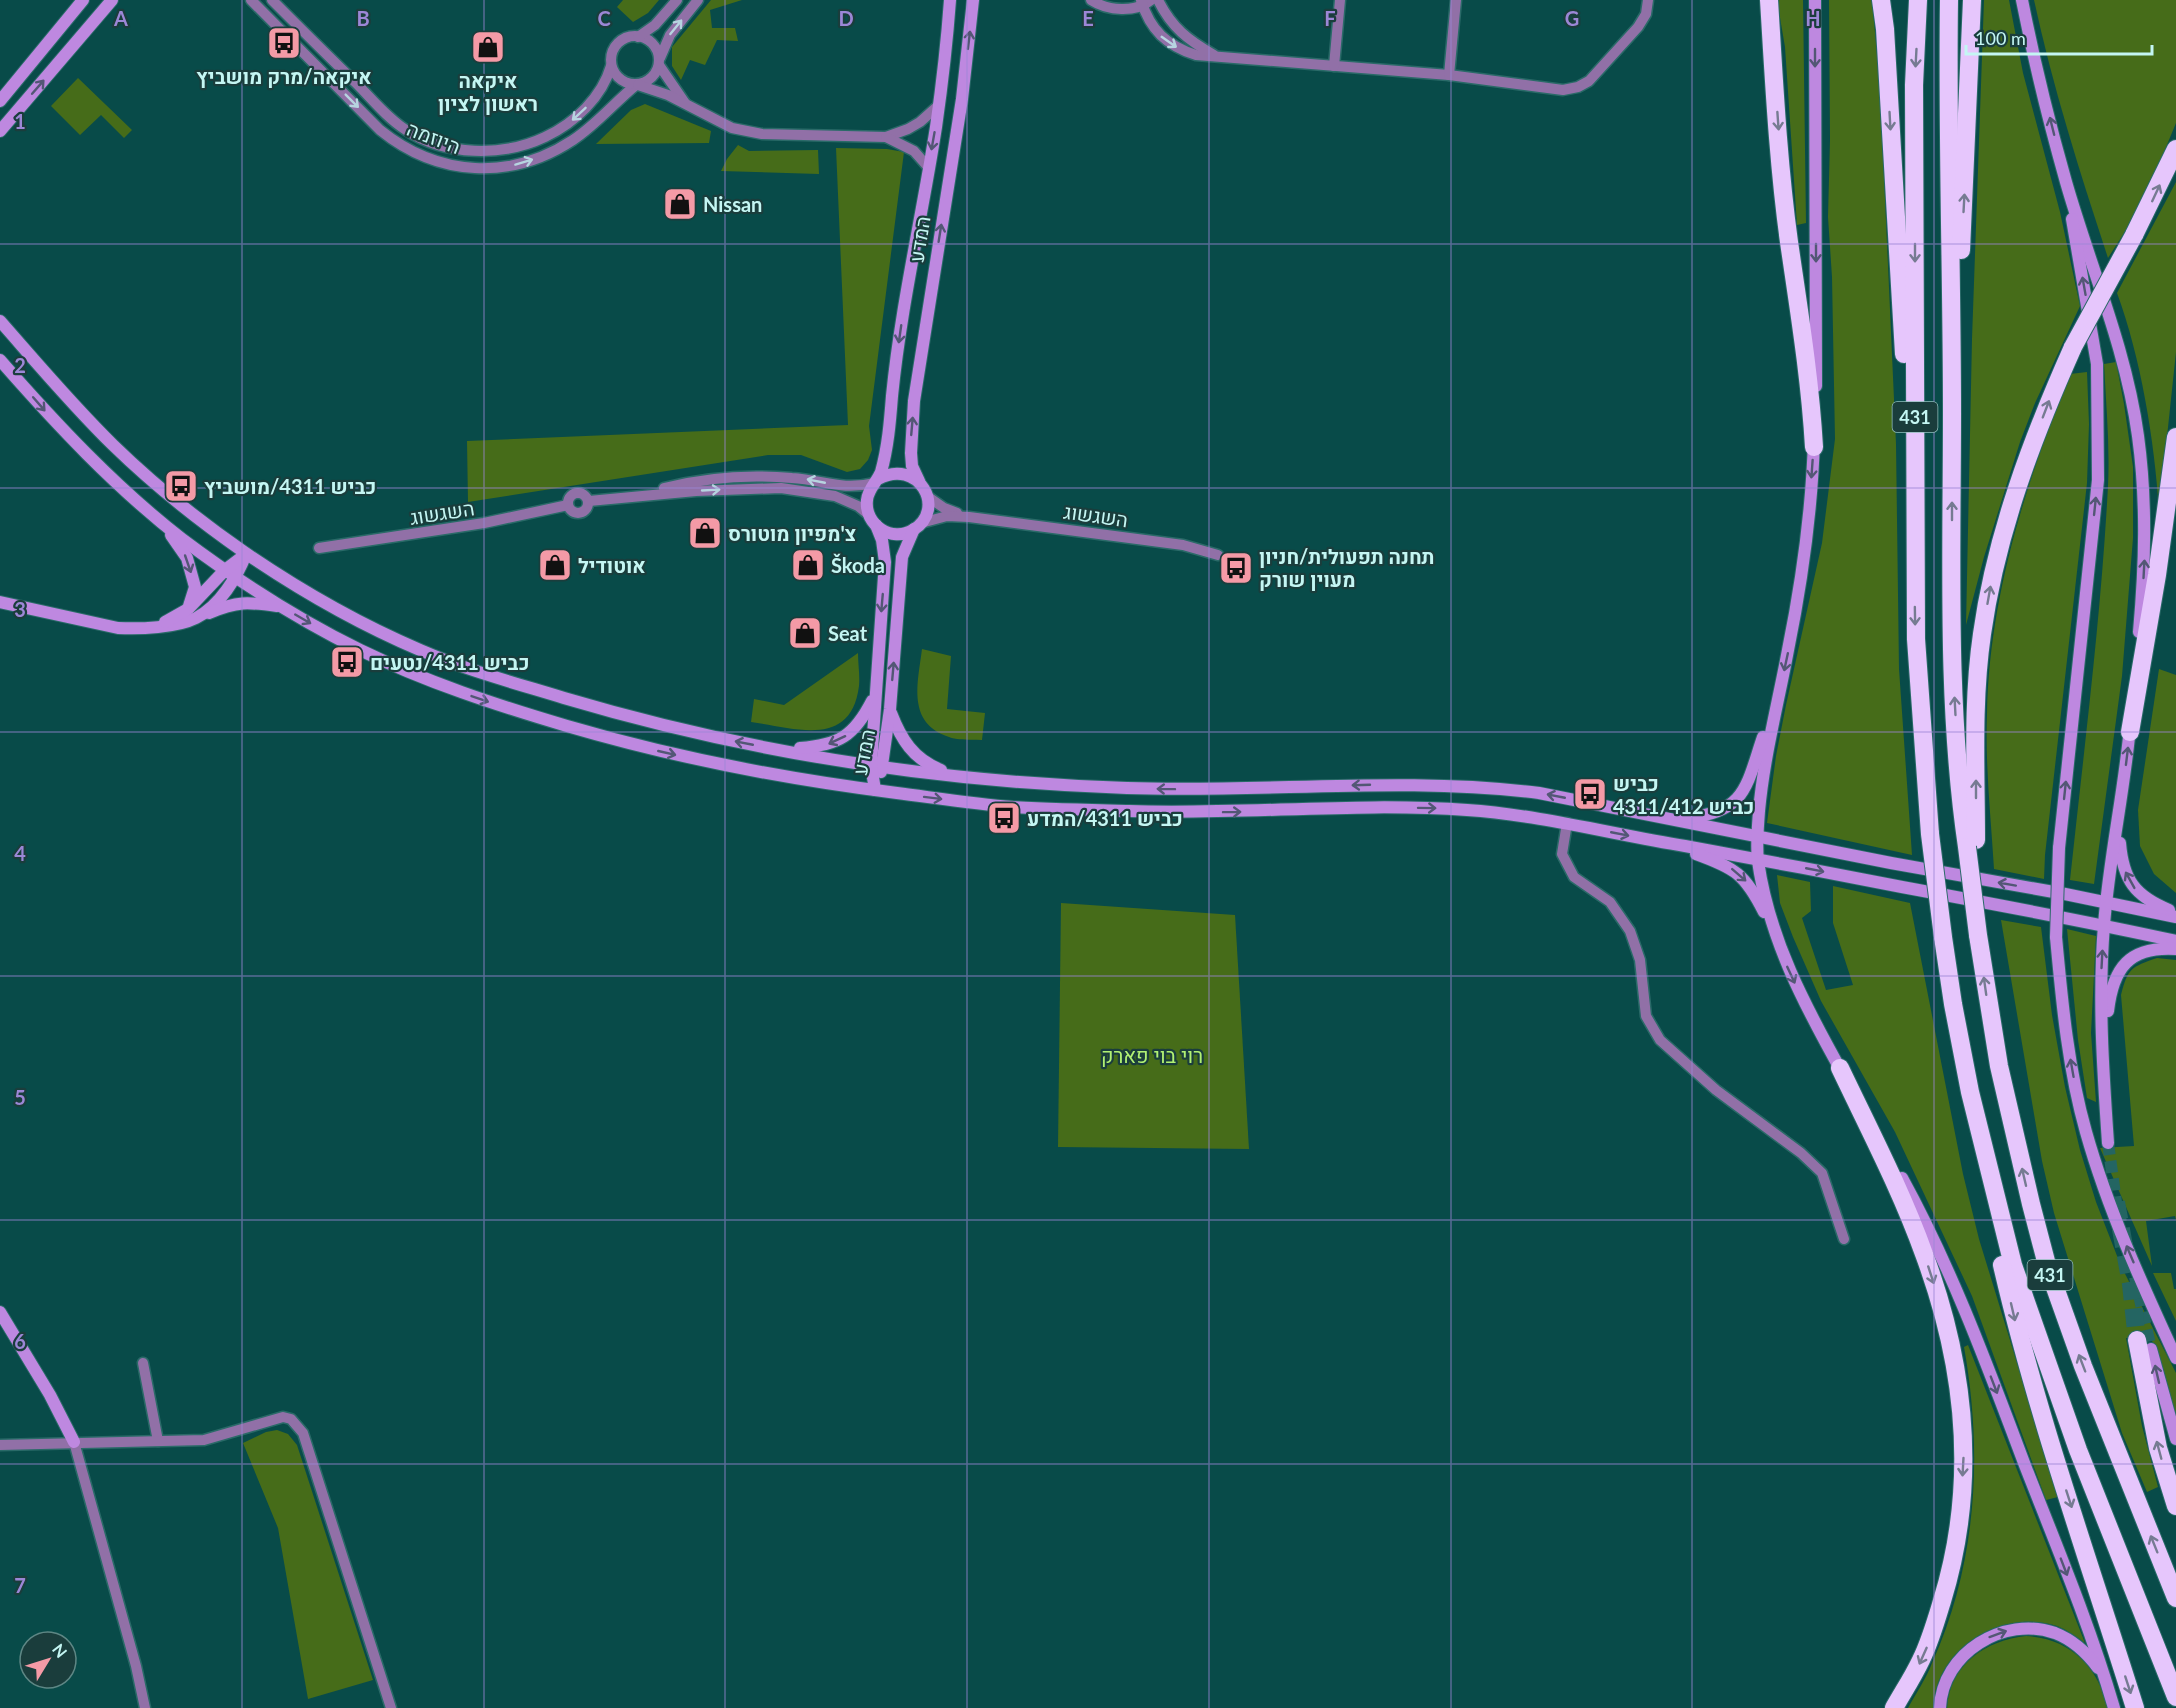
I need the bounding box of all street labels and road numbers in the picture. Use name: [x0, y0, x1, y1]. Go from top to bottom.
street label: היוזמה: [404, 116, 464, 158]
street label: המדע: [904, 214, 934, 264]
road number: 431: [1892, 402, 1938, 432]
street label: השגשוג: [408, 495, 476, 529]
street label: השגשוג: [1062, 499, 1130, 531]
street label: המדע: [847, 727, 879, 777]
road number: 431: [2028, 1260, 2072, 1290]

